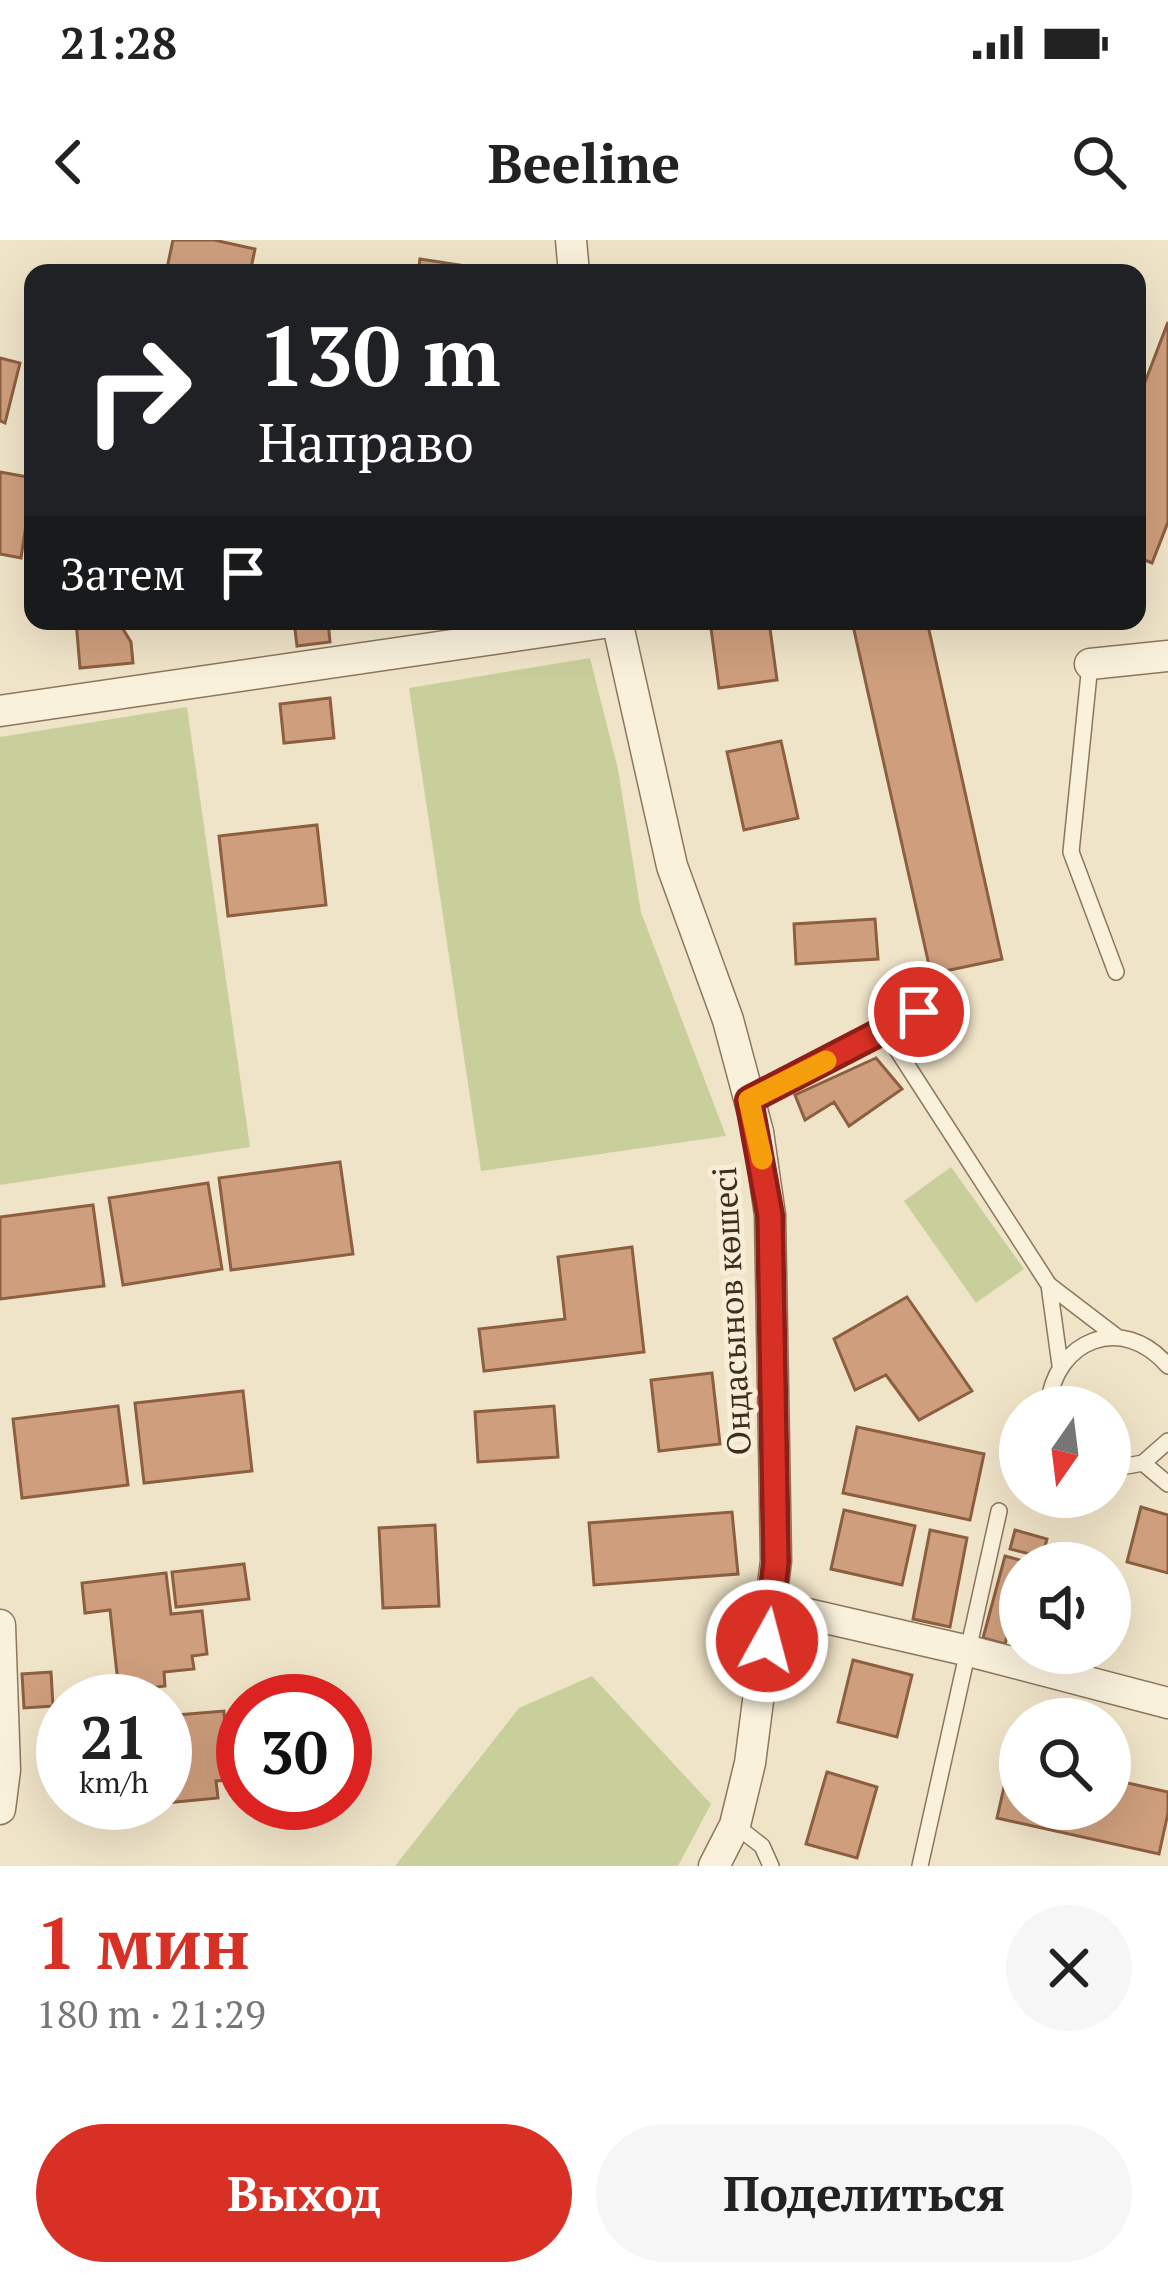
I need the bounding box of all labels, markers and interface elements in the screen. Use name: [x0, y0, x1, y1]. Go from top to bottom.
text: 21:28: [60, 12, 177, 72]
text: Beeline: [488, 127, 680, 198]
icon: back: [36, 129, 102, 195]
icon: search: [1066, 129, 1132, 195]
text: 130 m: [258, 299, 501, 410]
icon: right: [60, 312, 216, 468]
text: Направо: [258, 406, 474, 477]
icon: arrive: [210, 540, 276, 606]
text: Затем: [60, 543, 186, 603]
pin: [868, 961, 970, 1063]
icon: arrive: [886, 979, 952, 1045]
street label: Ондасынов көшесі: [702, 1165, 760, 1457]
north arrow: [999, 1386, 1131, 1518]
map controls: [999, 1386, 1131, 1830]
button: sound: [999, 1542, 1131, 1674]
position arrow: [704, 1578, 830, 1704]
speed limit sign: 30: [216, 1674, 372, 1830]
text: 21: [80, 1697, 148, 1776]
button: search: [999, 1698, 1131, 1830]
text: km/h: [79, 1762, 149, 1802]
text: 1 мин: [36, 1894, 250, 1990]
button: close: [1006, 1905, 1132, 2031]
text: 180 m · 21:29: [36, 1987, 266, 2039]
button: Выход: [36, 2124, 572, 2262]
button: Поделиться: [596, 2124, 1132, 2262]

